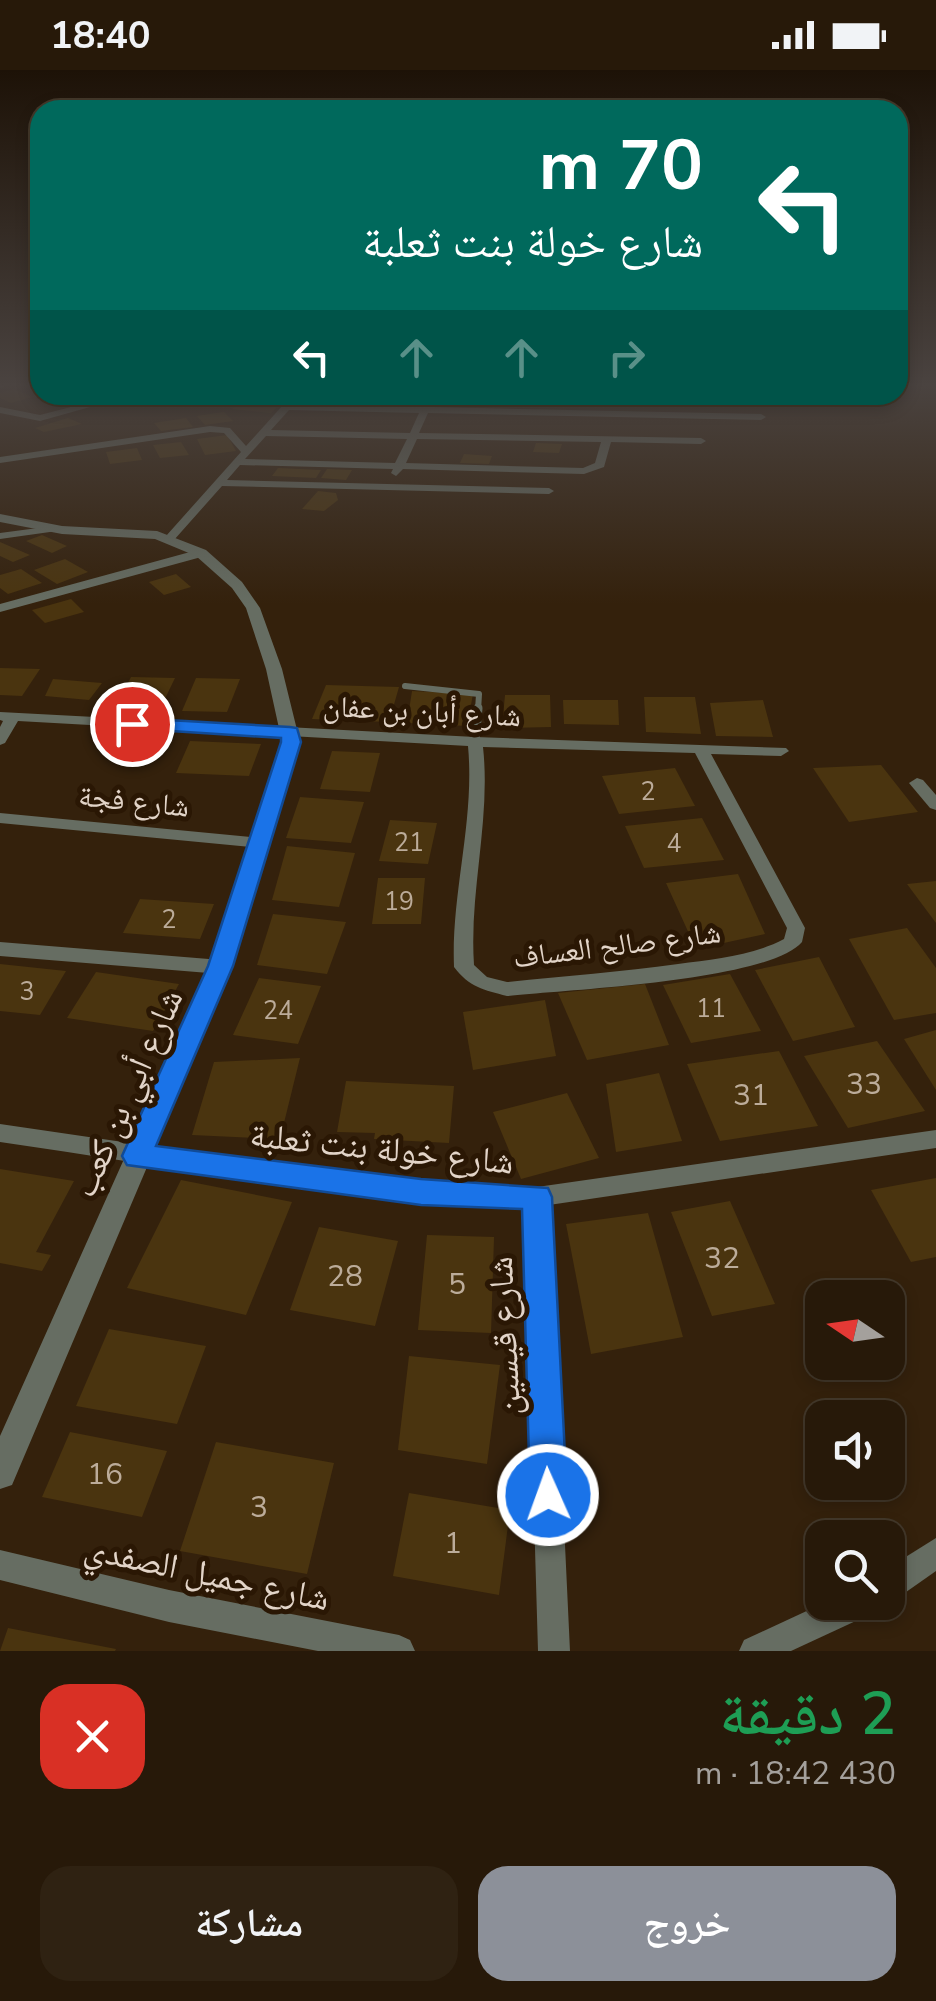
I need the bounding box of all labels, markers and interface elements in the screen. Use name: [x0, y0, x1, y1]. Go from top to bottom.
text: 18:40: [50, 10, 151, 61]
text: 70 m: [539, 118, 703, 214]
icon: left: [738, 140, 868, 270]
text: شارع خولة بنت ثعلبة: [362, 212, 703, 273]
icon: left: [284, 330, 339, 385]
icon: ahead: [389, 330, 444, 385]
icon: ahead: [494, 330, 549, 385]
icon: right: [599, 330, 654, 385]
pin: [90, 682, 175, 767]
street label: شارع أبان بن عفان: [322, 686, 522, 737]
icon: arrive: [105, 697, 160, 752]
street label: شارع فجة: [77, 775, 191, 828]
house number: 2: [640, 775, 656, 809]
house number: 21: [394, 826, 424, 860]
house number: 4: [666, 827, 682, 861]
house number: 19: [384, 885, 414, 919]
house number: 2: [161, 903, 177, 937]
street label: شارع صالح العساف: [511, 912, 723, 979]
house number: 3: [19, 975, 35, 1009]
street label: شارع أبي بن كعب: [61, 982, 198, 1206]
house number: 11: [696, 992, 726, 1026]
house number: 24: [263, 994, 293, 1028]
house number: 33: [846, 1064, 882, 1105]
house number: 31: [733, 1075, 769, 1116]
street label: شارع خولة بنت ثعلبة: [248, 1111, 516, 1186]
house number: 32: [704, 1238, 740, 1279]
street label: شارع قيسين: [477, 1255, 532, 1417]
house number: 28: [327, 1256, 363, 1297]
house number: 5: [448, 1264, 466, 1305]
north arrow: [805, 1280, 905, 1380]
map controls: [805, 1280, 905, 1620]
button: sound: [805, 1400, 905, 1500]
position arrow: [496, 1443, 600, 1547]
house number: 16: [87, 1454, 123, 1495]
house number: 3: [250, 1487, 268, 1528]
button: search: [805, 1520, 905, 1620]
house number: 1: [444, 1523, 462, 1564]
street label: شارع جميل الصفدي: [79, 1525, 334, 1626]
text: 2 دقيقة: [720, 1673, 896, 1755]
button: close: [40, 1684, 145, 1789]
text: 430 m · 18:42: [695, 1752, 896, 1795]
button: مشاركة: [40, 1866, 458, 1981]
button: خروج: [478, 1866, 896, 1981]

